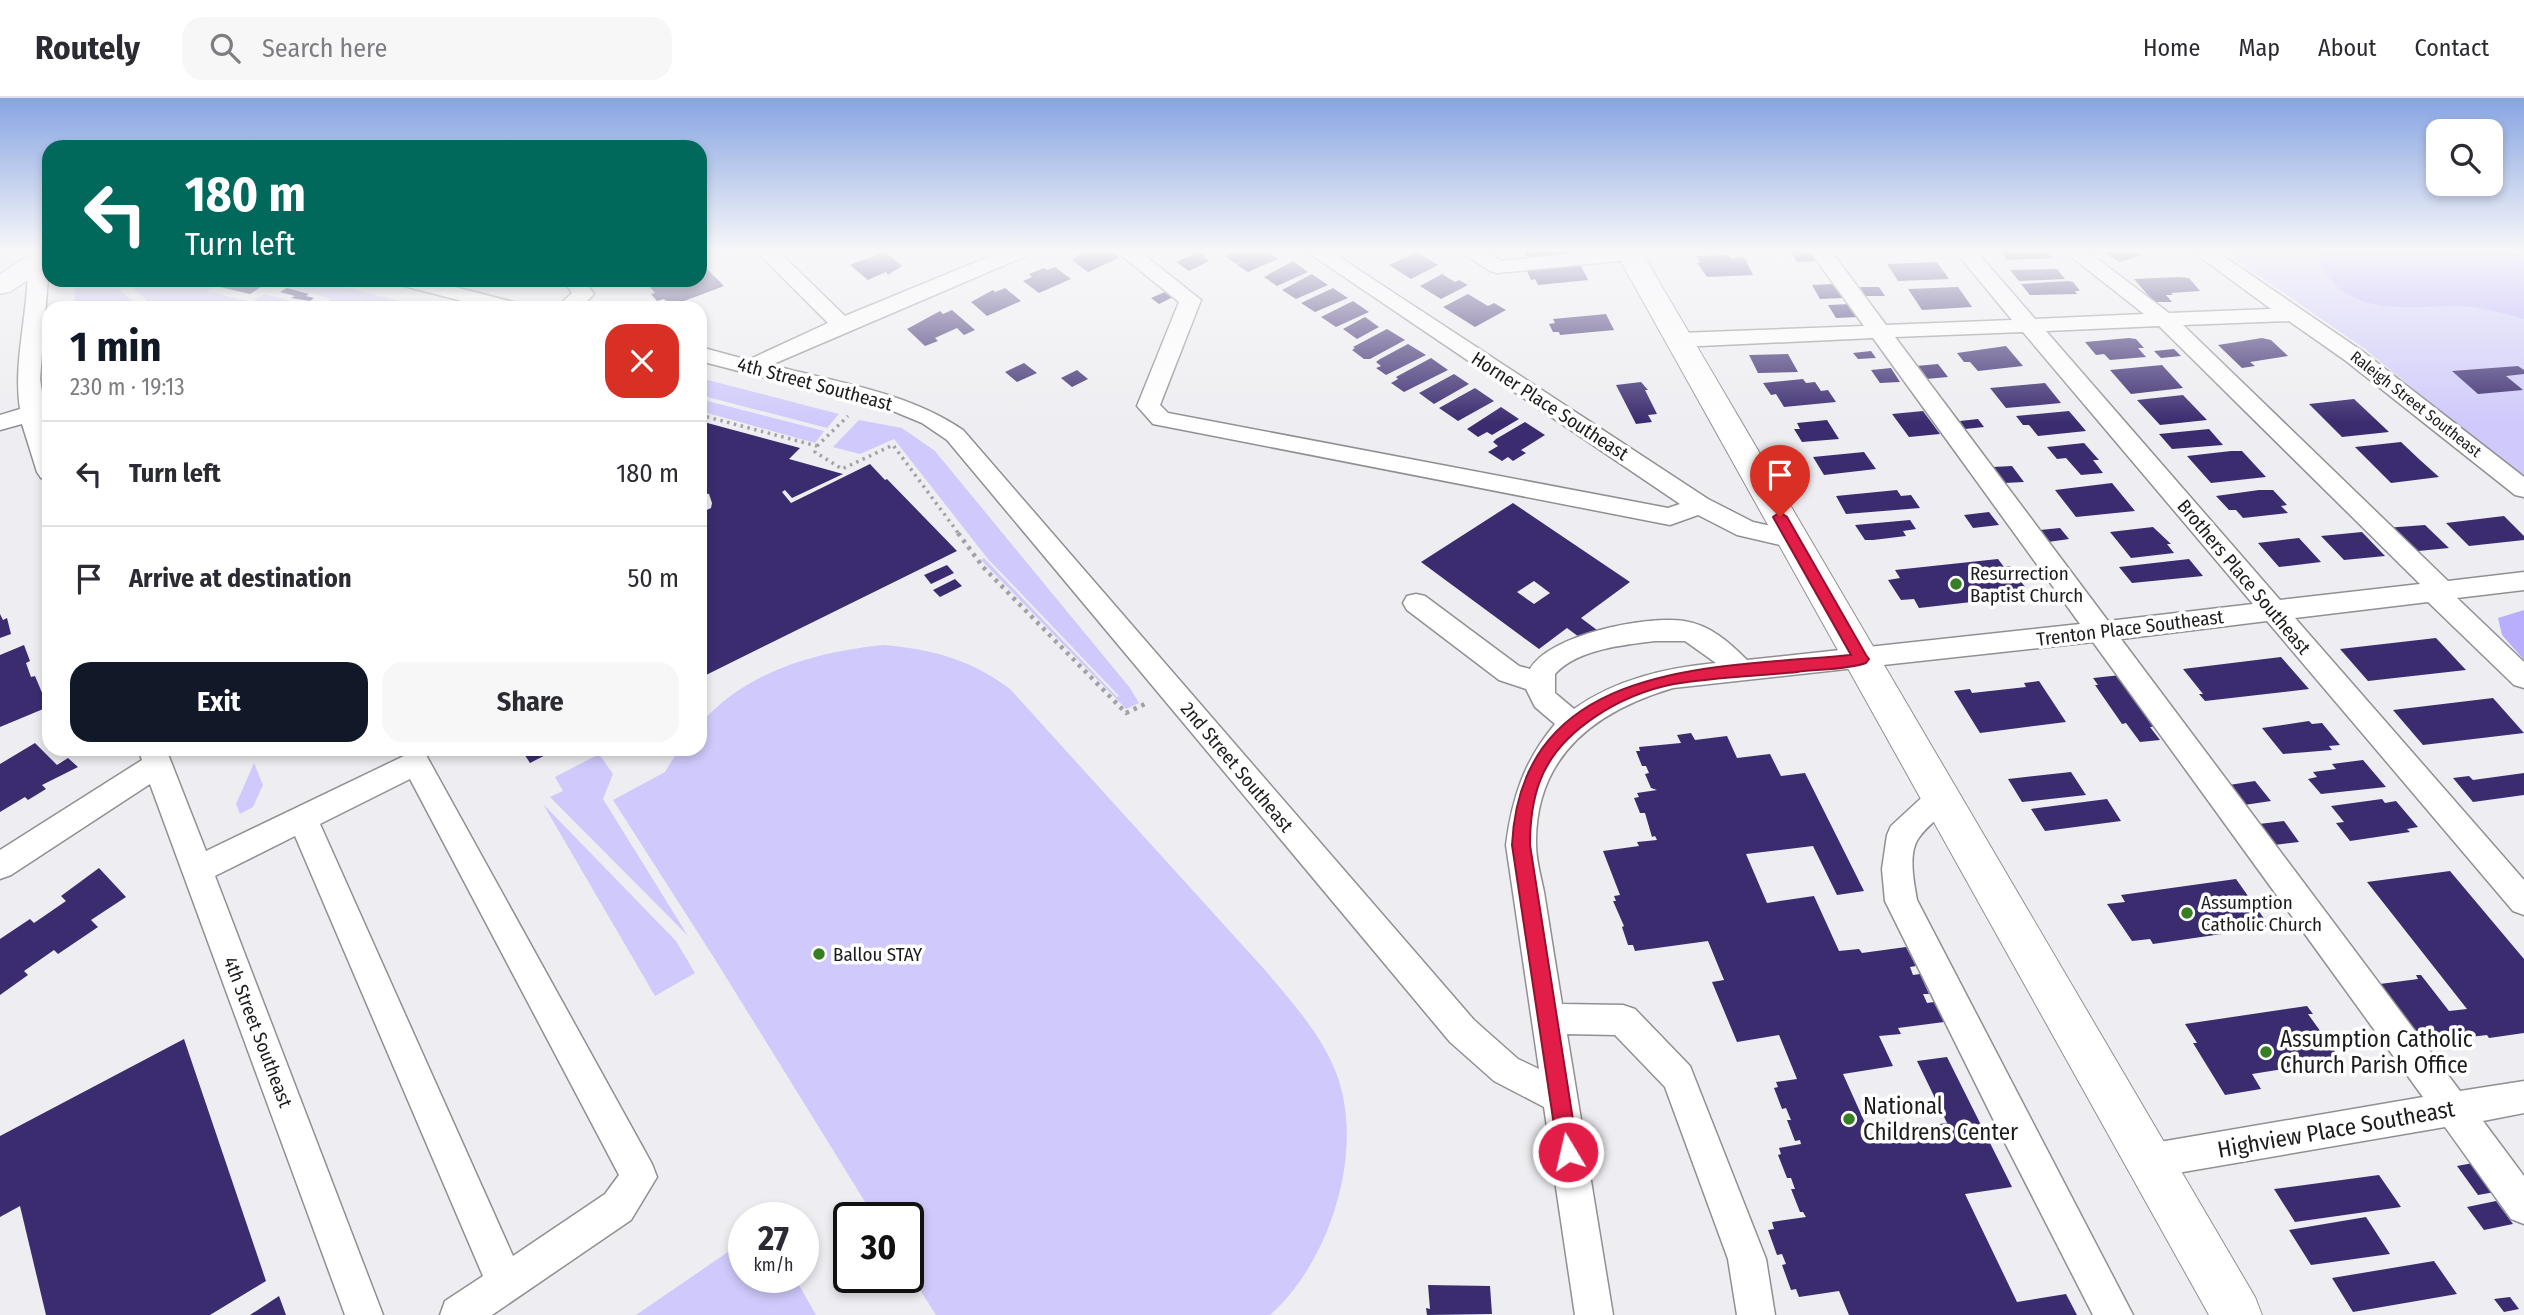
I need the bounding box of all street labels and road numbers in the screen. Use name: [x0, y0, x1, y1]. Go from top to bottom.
street label: Horner Place Southeast: [1467, 347, 1633, 466]
street label: Raleigh Street Southeast: [2347, 347, 2486, 462]
street label: 4th Street Southeast: [735, 352, 896, 416]
street label: Brothers Place Southeast: [2173, 495, 2316, 660]
street label: Trenton Place Southeast: [2035, 605, 2225, 651]
street label: 2nd Street Southeast: [1176, 697, 1299, 837]
street label: 4th Street Southeast: [219, 953, 298, 1111]
street label: Highview Place Southeast: [2215, 1094, 2457, 1164]

